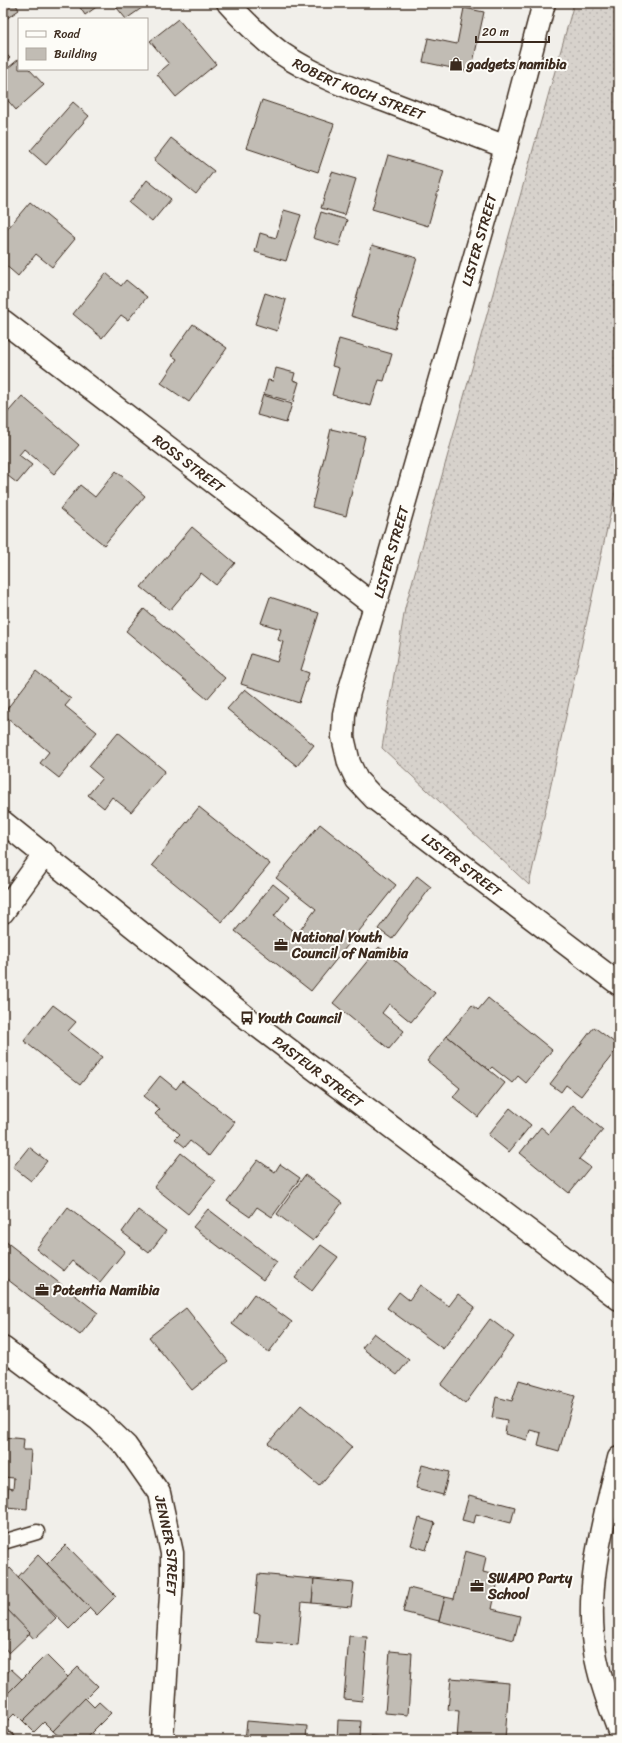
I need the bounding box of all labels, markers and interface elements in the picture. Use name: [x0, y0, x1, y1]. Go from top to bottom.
legend: [18, 18, 148, 70]
scale bar: [476, 18, 549, 44]
text: 20 m: [482, 21, 509, 43]
text: Road: [54, 23, 81, 45]
text: Building: [54, 43, 97, 65]
street label: ROBERT KOCH STREET: [288, 51, 430, 128]
place label: gadgets namibia: [465, 52, 568, 77]
shop icon: gadgets namibia: [448, 56, 464, 72]
street label: LISTER STREET: [454, 190, 505, 289]
street label: ROSS STREET: [147, 428, 231, 500]
street label: LISTER STREET: [366, 502, 417, 601]
street label: LISTER STREET: [416, 826, 508, 905]
place label: National Youth Council of Namibia: [291, 925, 409, 966]
office icon: National Youth Council of Namibia: [273, 937, 289, 953]
place label: Youth Council: [258, 1006, 343, 1031]
bus stop icon: Youth Council: [239, 1010, 255, 1026]
street label: PASTEUR STREET: [267, 1029, 370, 1116]
place label: Potentia Namibia: [53, 1278, 160, 1303]
office icon: Potentia Namibia: [34, 1282, 50, 1298]
street label: JENNER STREET: [147, 1492, 185, 1598]
place label: SWAPO Party School: [487, 1566, 573, 1607]
office icon: SWAPO Party School: [469, 1578, 485, 1594]

